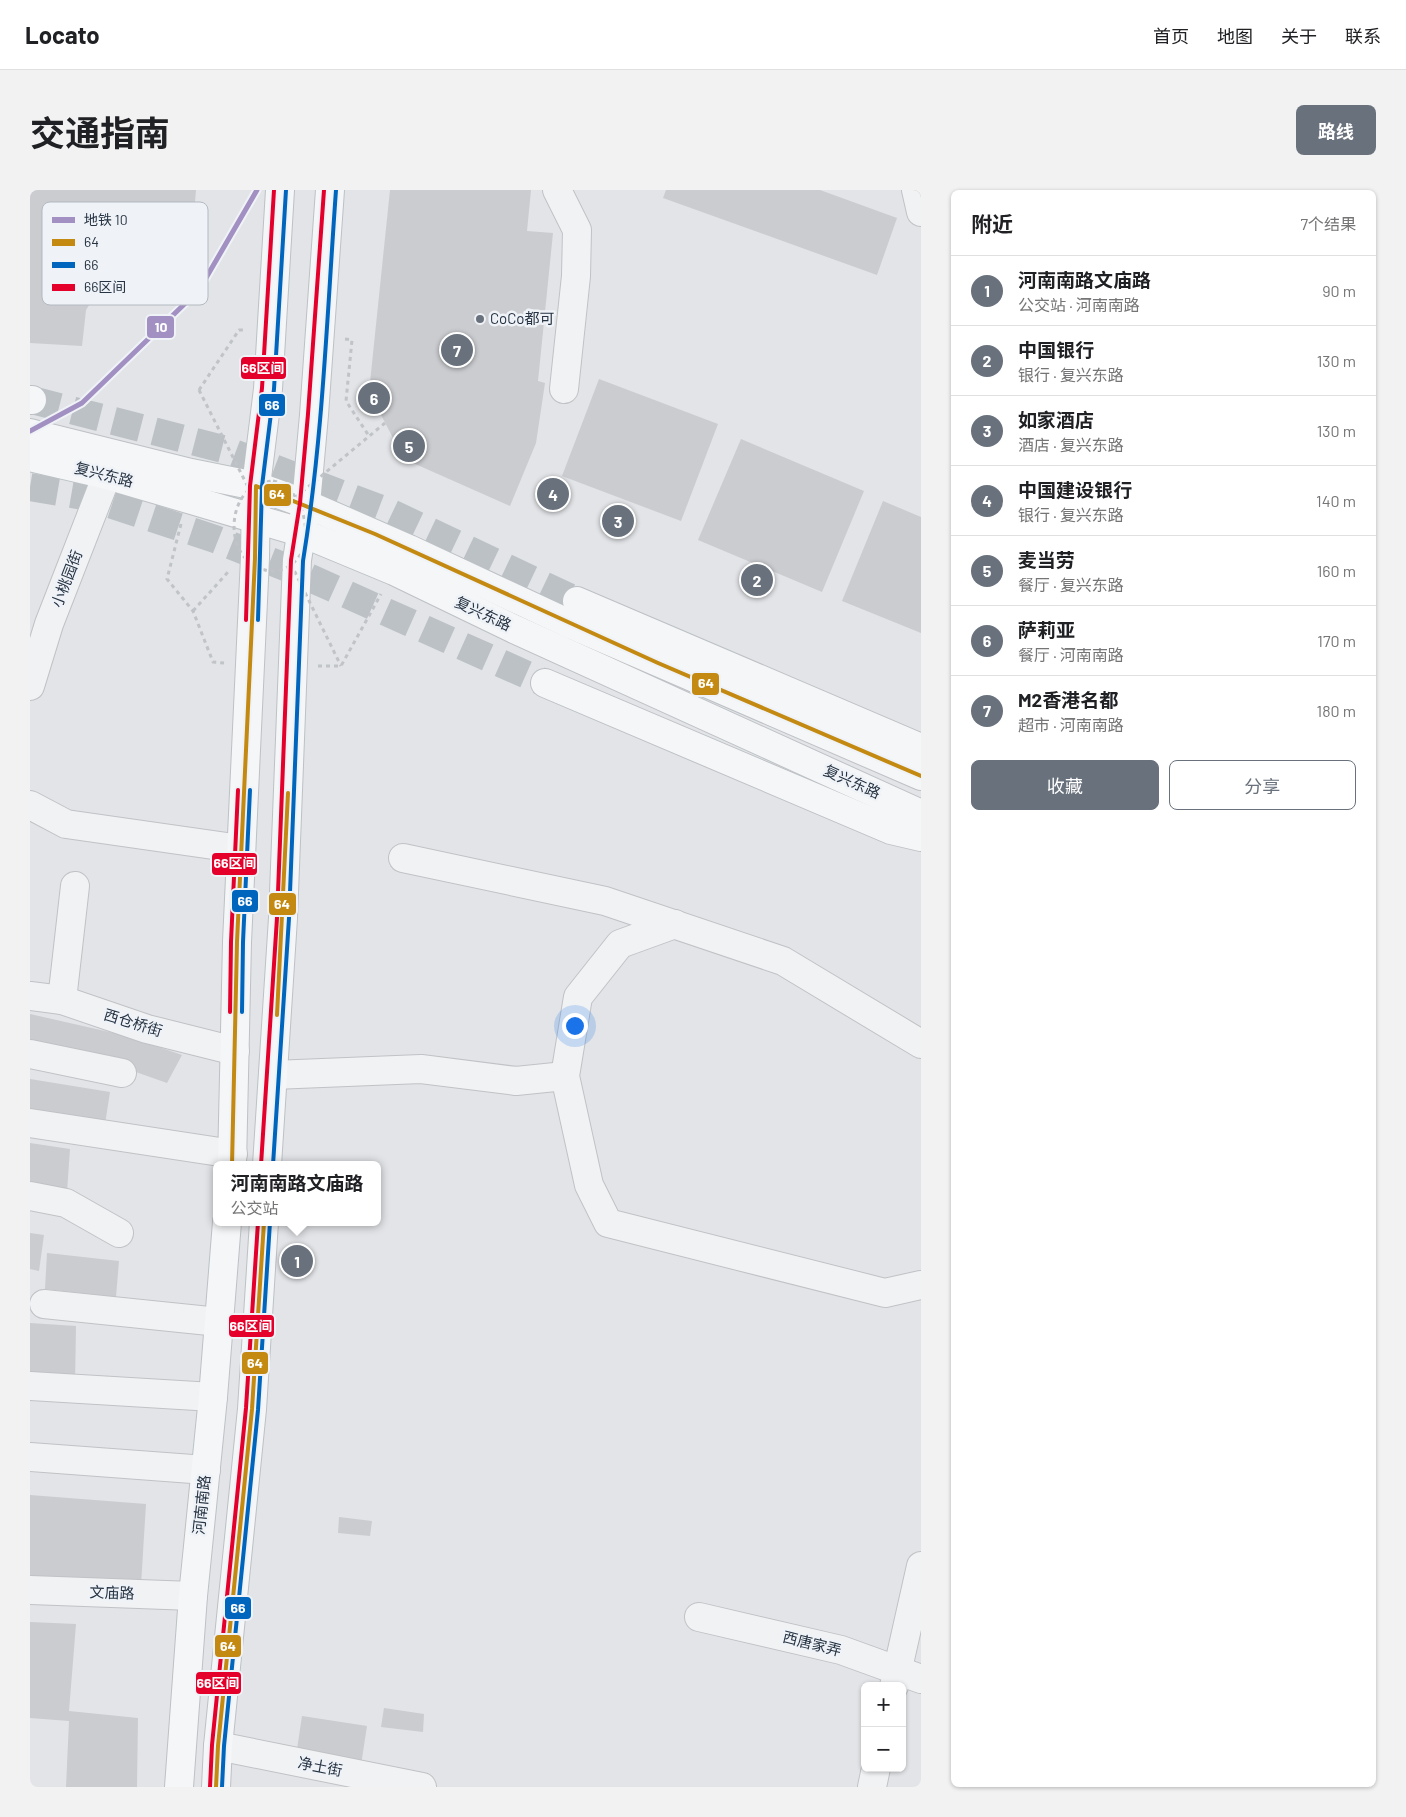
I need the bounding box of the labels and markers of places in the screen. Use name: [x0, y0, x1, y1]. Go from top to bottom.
place label: CoCo都可: [490, 309, 555, 327]
marker: CoCo都可: [474, 313, 486, 325]
pin: 7: [441, 331, 473, 369]
pin: 6: [358, 379, 390, 417]
pin: 5: [393, 427, 425, 465]
pin: 4: [537, 475, 569, 513]
pin: 3: [602, 502, 634, 540]
pin: 2: [741, 561, 773, 599]
pin: 1: [281, 1242, 313, 1280]

